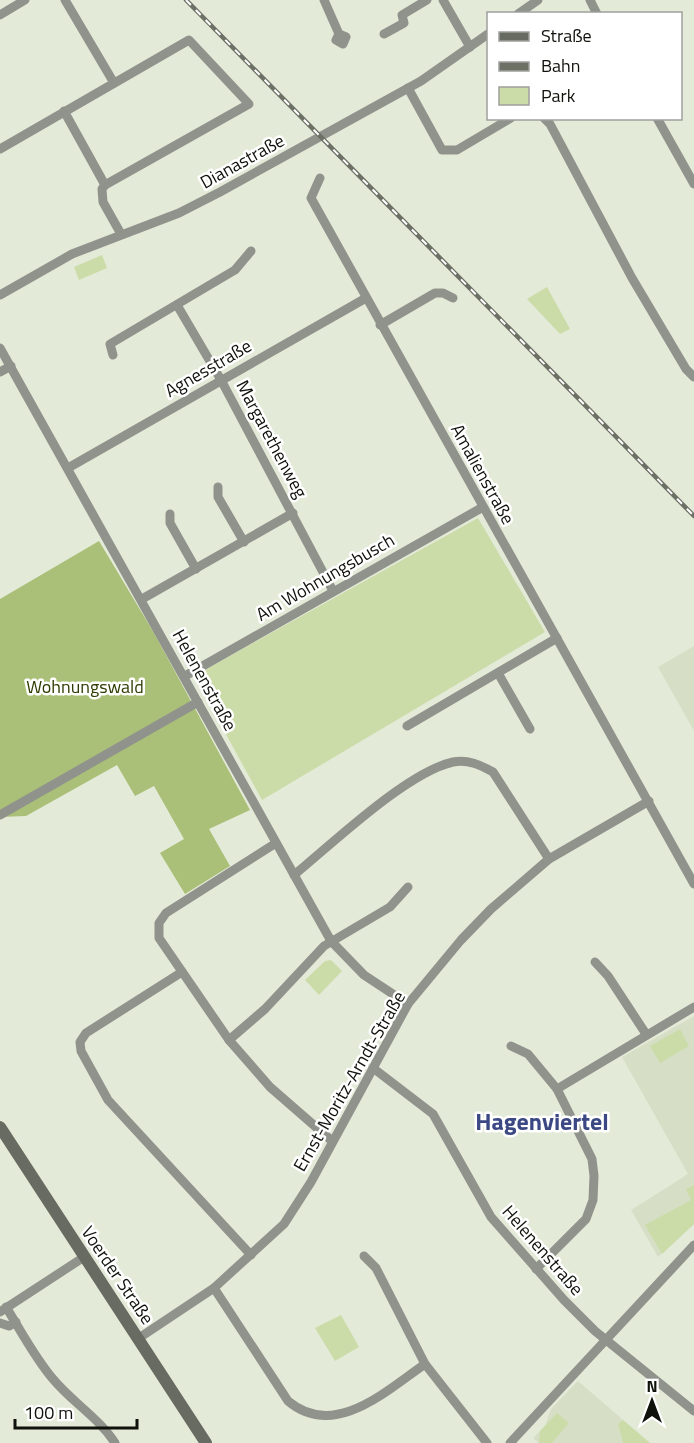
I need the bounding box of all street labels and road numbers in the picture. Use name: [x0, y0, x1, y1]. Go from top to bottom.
street label: Dianastraße: [195, 127, 289, 195]
street label: Agnesstraße: [160, 332, 256, 404]
street label: Margarethenweg: [230, 375, 314, 503]
street label: Amalienstraße: [444, 419, 522, 529]
street label: Am Wohnungsbusch: [251, 526, 399, 628]
street label: Helenenstraße: [166, 624, 244, 736]
street label: Ernst-Moritz-Arndt-Straße: [286, 986, 412, 1176]
street label: Helenenstraße: [496, 1199, 590, 1301]
street label: Voerder Straße: [75, 1220, 161, 1330]

